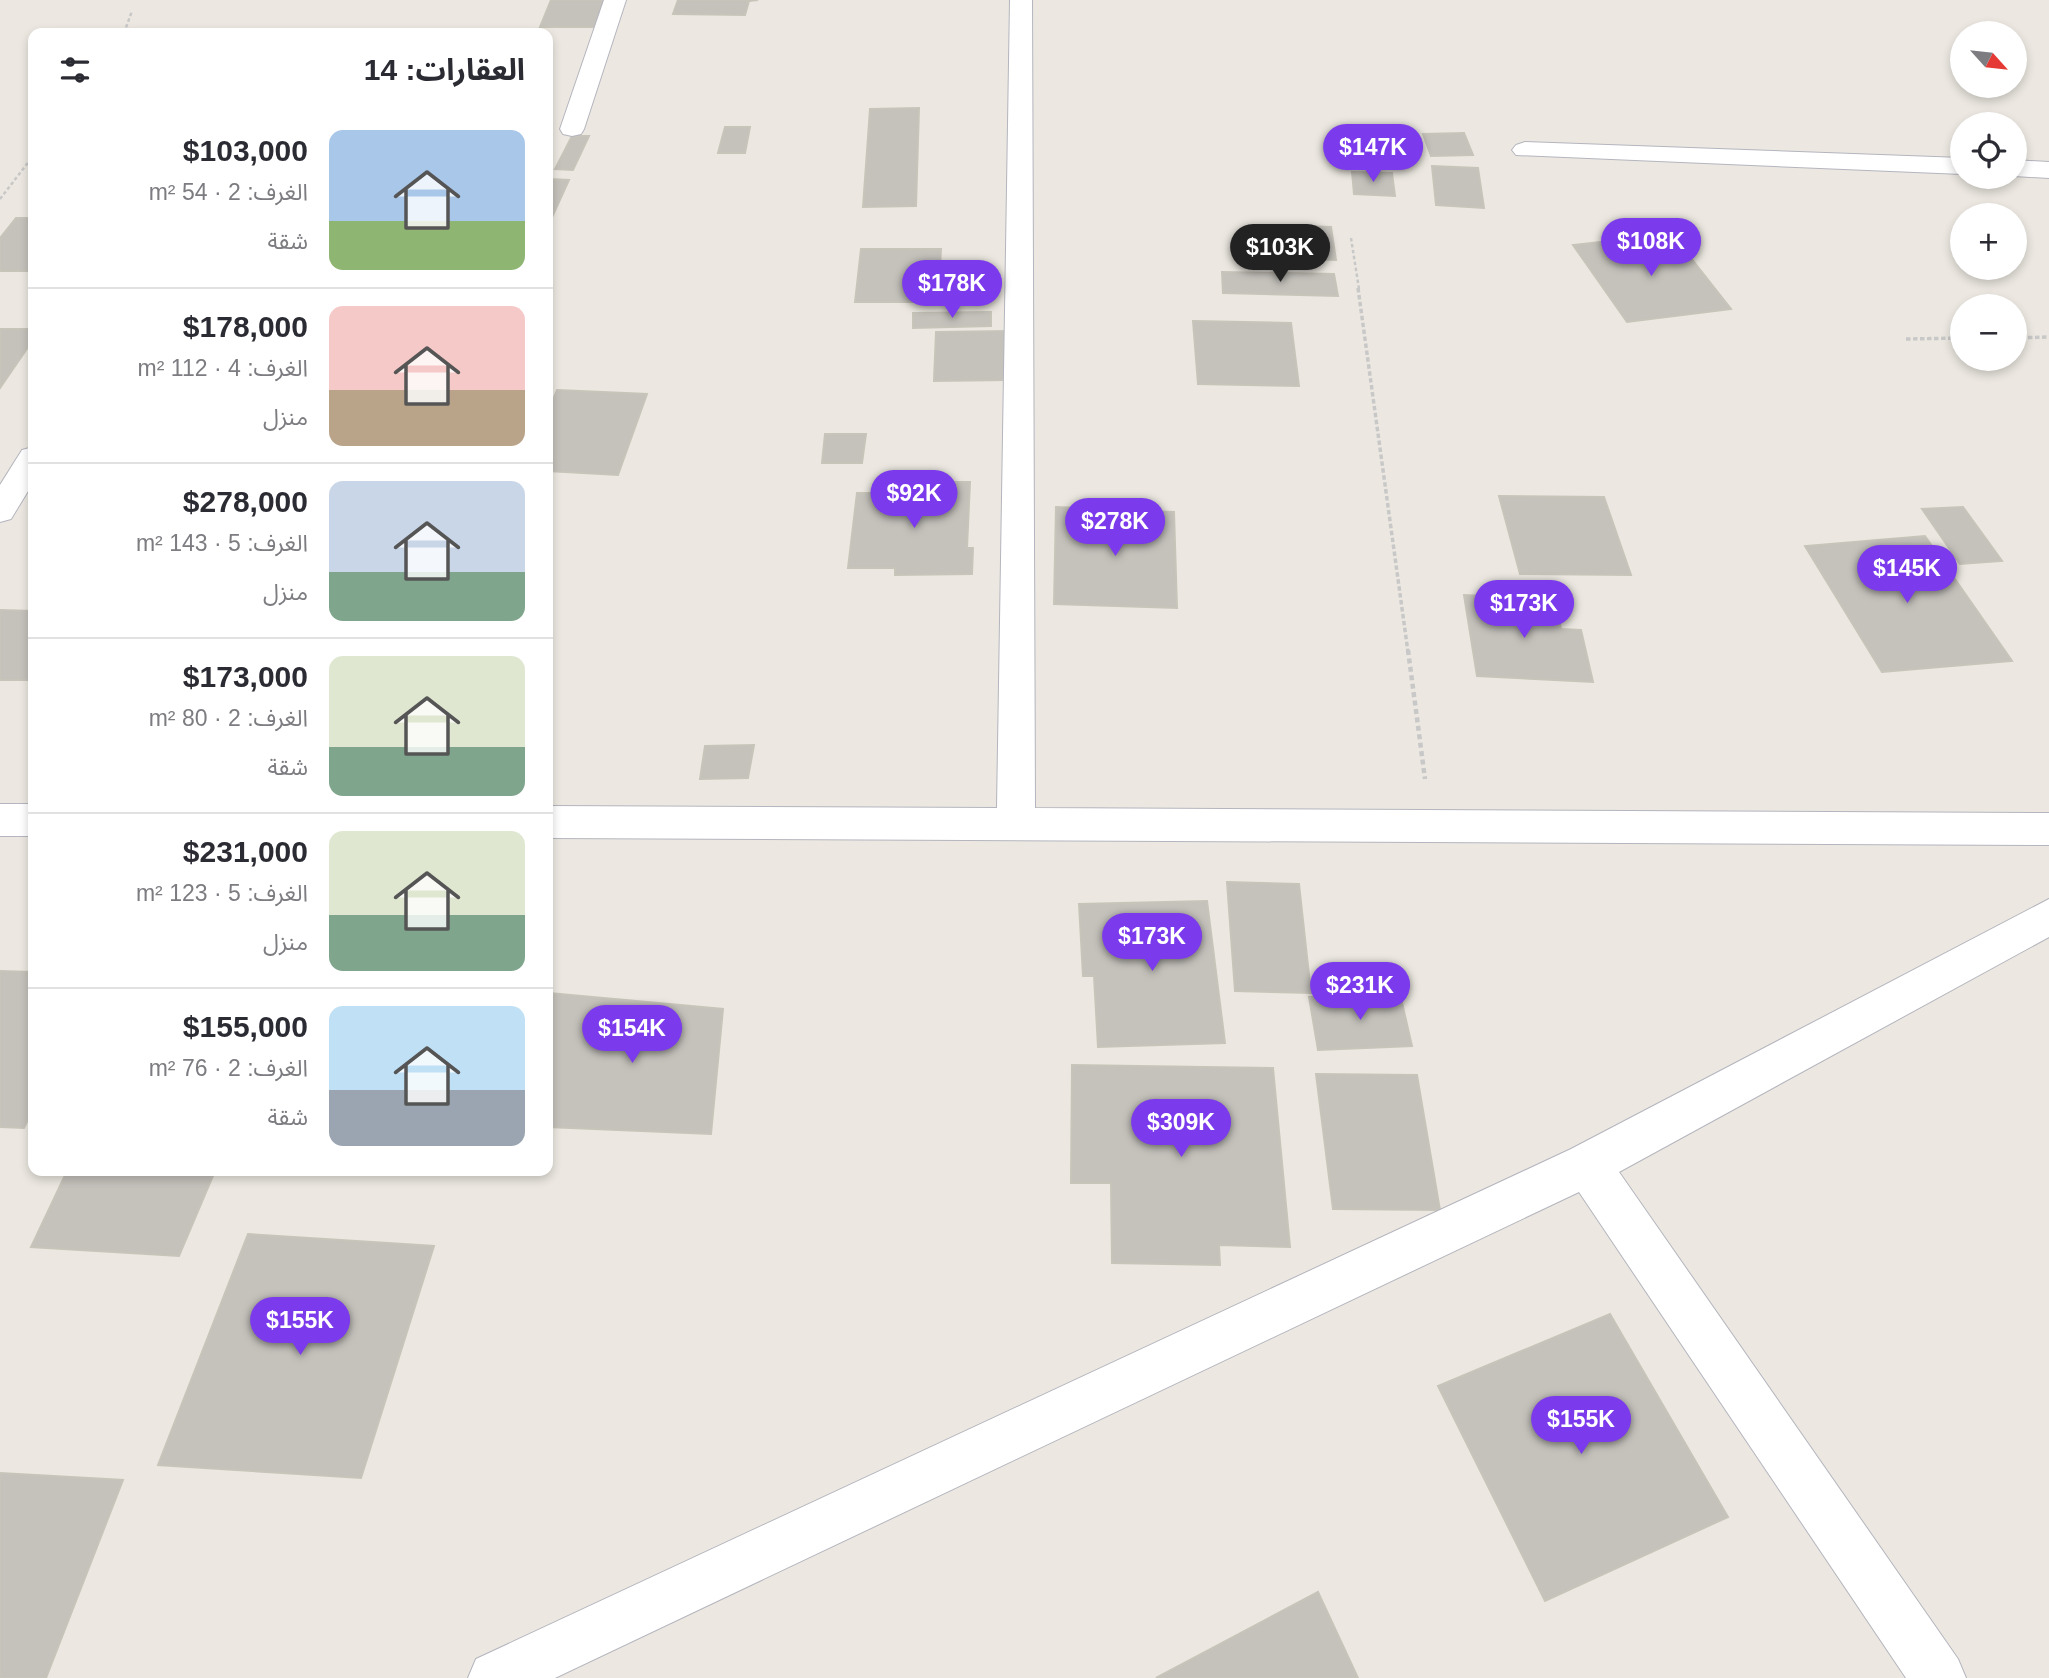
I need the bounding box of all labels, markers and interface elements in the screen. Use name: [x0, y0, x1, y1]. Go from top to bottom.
north arrow: [1950, 21, 2026, 98]
map controls: [1950, 21, 2027, 371]
icon: filters: [56, 51, 94, 89]
text: العقارات: 14: [364, 53, 525, 86]
button: locate: [1950, 112, 2027, 189]
pin: $147K: [1324, 124, 1422, 184]
text: $103,000: [183, 134, 308, 167]
text: $147K: [1339, 134, 1407, 160]
icon: home: [385, 158, 469, 242]
text: الغرف: 2 · 54 m²: [149, 179, 308, 205]
button: +: [1950, 203, 2027, 280]
pin: $108K: [1602, 218, 1700, 278]
pin: $103K: [1231, 224, 1329, 284]
text: شقة: [267, 228, 308, 254]
text: $108K: [1617, 228, 1685, 254]
text: $103K: [1246, 234, 1314, 260]
pin: $178K: [903, 260, 1001, 320]
text: $178K: [918, 270, 986, 296]
button: −: [1950, 294, 2027, 371]
text: $178,000: [183, 310, 308, 343]
icon: home: [385, 334, 469, 418]
text: الغرف: 4 · 112 m²: [138, 355, 308, 381]
text: منزل: [263, 404, 308, 430]
pin: $92K: [873, 470, 955, 530]
text: $92K: [887, 480, 941, 506]
text: $278,000: [183, 485, 308, 518]
pin: $278K: [1066, 498, 1164, 558]
text: $278K: [1081, 508, 1149, 534]
icon: home: [385, 509, 469, 593]
text: الغرف: 5 · 143 m²: [136, 530, 308, 556]
pin: $145K: [1858, 546, 1956, 605]
text: $145K: [1873, 555, 1941, 581]
text: منزل: [263, 579, 308, 605]
pin: $173K: [1475, 580, 1573, 640]
text: $173K: [1490, 590, 1558, 616]
text: $173,000: [183, 660, 308, 693]
icon: home: [385, 684, 469, 768]
text: الغرف: 2 · 80 m²: [149, 705, 308, 731]
text: شقة: [267, 754, 308, 780]
text: $231,000: [183, 835, 308, 868]
icon: home: [385, 859, 469, 943]
text: الغرف: 5 · 123 m²: [136, 880, 308, 906]
pin: $173K: [1103, 914, 1201, 973]
text: $173K: [1118, 923, 1186, 949]
text: منزل: [263, 929, 308, 955]
pin: $231K: [1311, 962, 1409, 1022]
text: $231K: [1326, 972, 1394, 998]
pin: $154K: [583, 1006, 681, 1065]
text: $155,000: [183, 1010, 308, 1043]
text: $154K: [598, 1015, 666, 1041]
icon: home: [385, 1034, 469, 1118]
text: الغرف: 2 · 76 m²: [149, 1055, 308, 1081]
pin: $309K: [1132, 1100, 1230, 1159]
text: شقة: [267, 1104, 308, 1130]
text: $309K: [1147, 1109, 1215, 1135]
pin: $155K: [251, 1298, 349, 1357]
text: $155K: [266, 1307, 334, 1333]
pin: $155K: [1532, 1396, 1630, 1456]
text: $155K: [1547, 1406, 1615, 1432]

